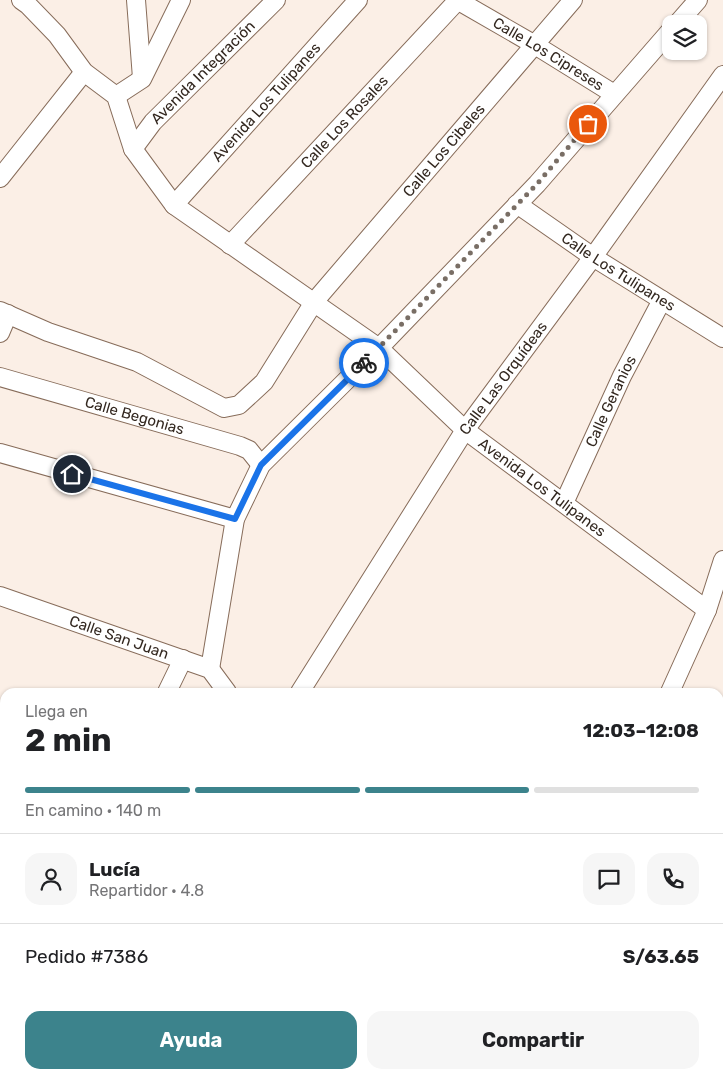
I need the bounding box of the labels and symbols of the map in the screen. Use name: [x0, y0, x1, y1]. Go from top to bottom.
street label: Calle Los Cipreses: [490, 14, 607, 95]
street label: Avenida Integración: [147, 17, 259, 128]
street label: Avenida Los Tulipanes: [208, 39, 324, 166]
street label: Calle Los Rosales: [297, 72, 392, 172]
street label: Calle Los Cibeles: [399, 100, 489, 201]
pin: [567, 103, 609, 145]
street label: Calle Los Tulipanes: [558, 229, 679, 315]
street label: Calle Las Orquídeas: [455, 318, 551, 438]
courier: [339, 338, 389, 388]
street label: Calle Geranios: [582, 352, 640, 450]
street label: Calle Begonias: [83, 393, 187, 439]
street label: Avenida Los Tulipanes: [475, 434, 609, 541]
pin: [51, 453, 93, 495]
street label: Calle San Juan: [67, 612, 171, 663]

